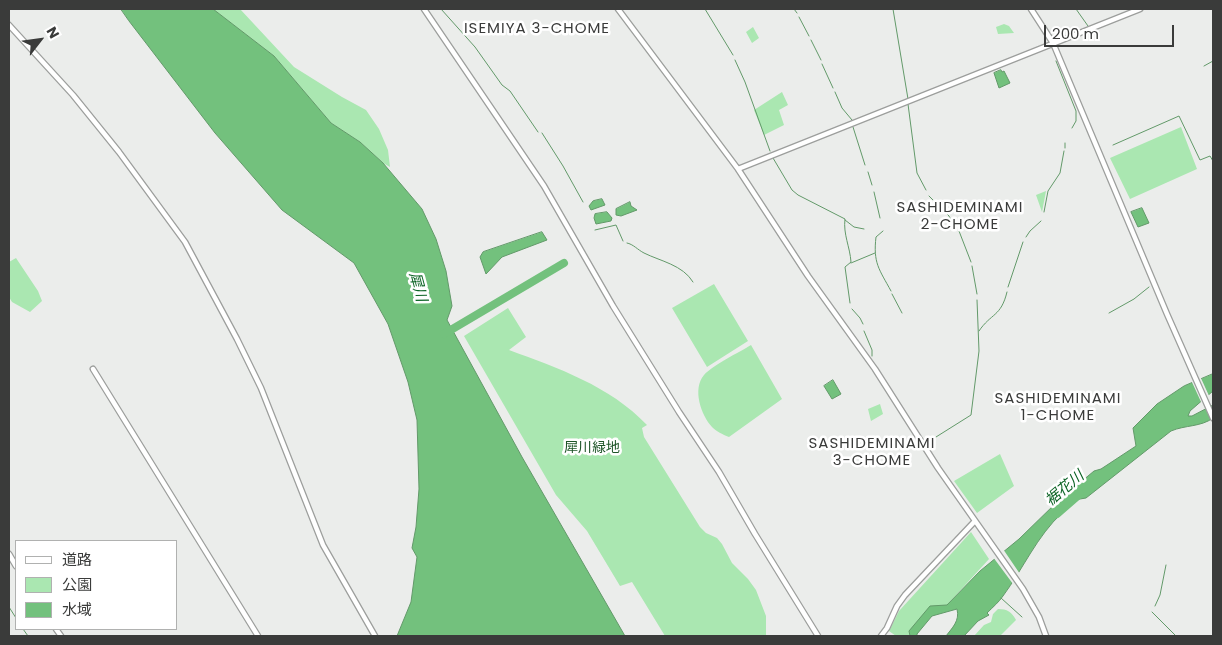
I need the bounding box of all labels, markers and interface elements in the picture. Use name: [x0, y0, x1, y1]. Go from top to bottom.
north arrow: [15, 15, 65, 65]
scale bar: [1047, 15, 1177, 47]
district label: ISEMIYA 3-CHOME: [462, 20, 612, 38]
text: N: [42, 23, 64, 42]
text: 200 m: [1052, 23, 1099, 44]
district label: SASHIDEMINAMI 2-CHOME: [895, 199, 1025, 234]
water label: 犀川: [404, 270, 430, 304]
district label: SASHIDEMINAMI 1-CHOME: [993, 390, 1123, 425]
district label: SASHIDEMINAMI 3-CHOME: [807, 435, 937, 470]
park label: 犀川緑地: [564, 440, 620, 456]
water label: 裾花川: [1042, 468, 1088, 510]
legend: [15, 540, 178, 630]
text: 道路: [62, 549, 92, 570]
text: 公園: [62, 574, 92, 595]
text: 水域: [62, 599, 92, 620]

